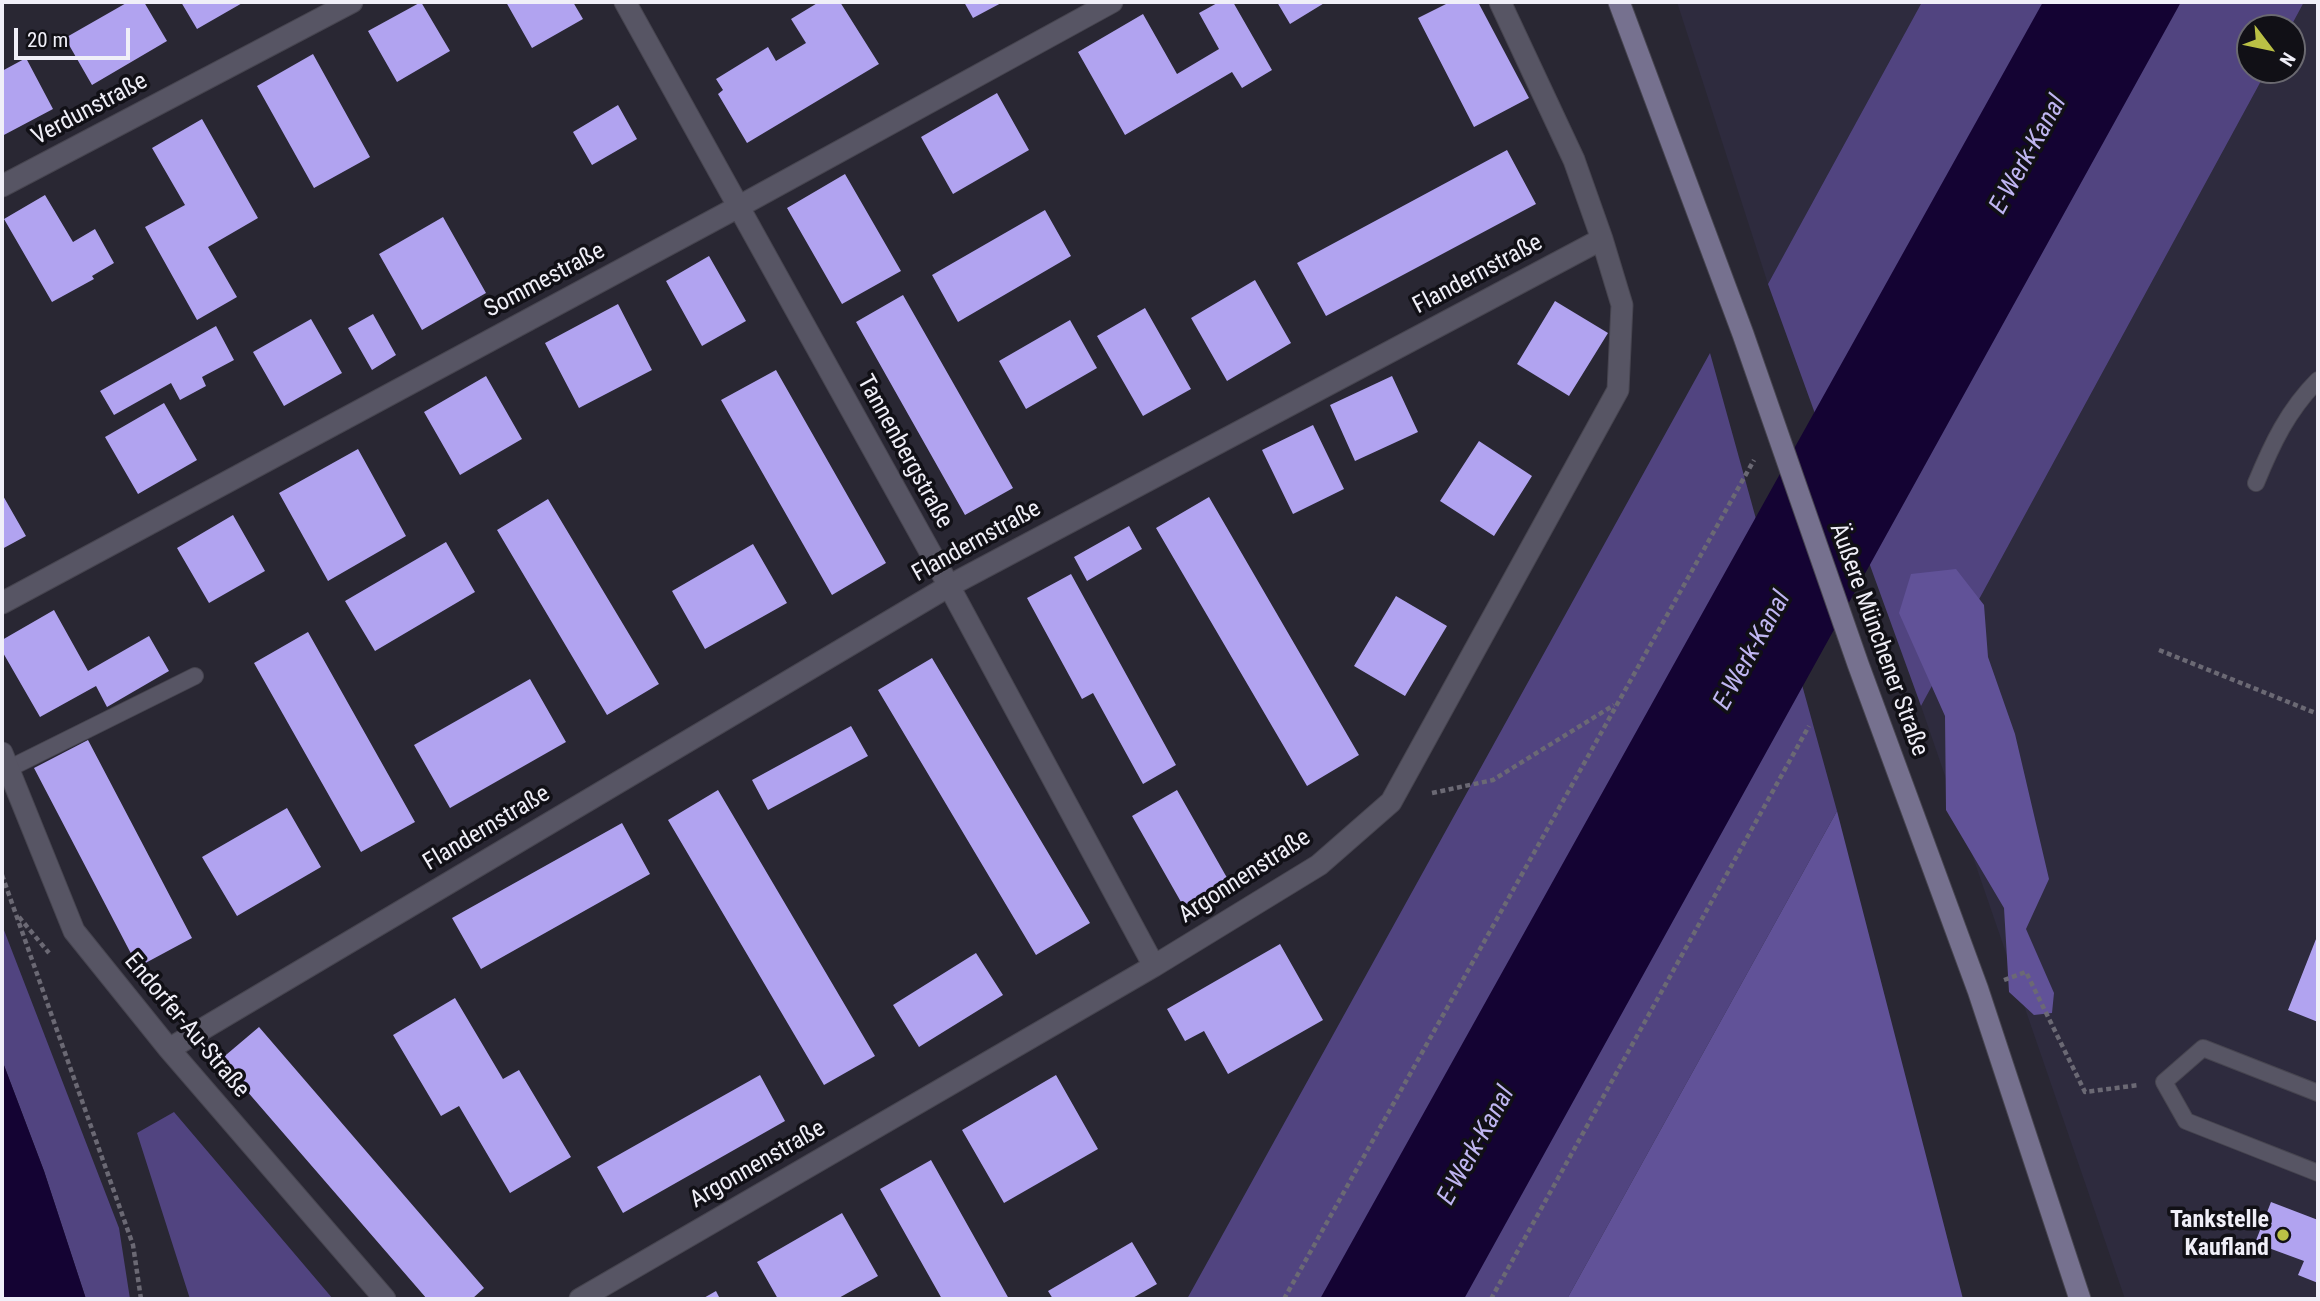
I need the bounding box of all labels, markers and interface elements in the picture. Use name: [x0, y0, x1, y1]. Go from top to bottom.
scale bar: [18, 14, 133, 58]
north arrow: [2236, 14, 2306, 84]
text: 20 m: [27, 28, 68, 52]
text: N: [2275, 48, 2300, 70]
street label: Verdunstraße: [27, 68, 153, 152]
water label: E-Werk-Kanal: [1984, 90, 2074, 220]
street label: Flandernstraße: [1408, 229, 1548, 321]
street label: Sommestraße: [480, 237, 610, 325]
street label: Tannenbergstraße: [850, 370, 958, 534]
street label: Flandernstraße: [908, 495, 1046, 589]
street label: Äußere Münchener Straße: [1822, 520, 1934, 760]
water label: E-Werk-Kanal: [1708, 586, 1798, 716]
street label: Flandernstraße: [419, 780, 555, 878]
street label: Argonnenstraße: [1174, 824, 1316, 930]
street label: Endorfer-Au-Straße: [117, 948, 255, 1104]
water label: E-Werk-Kanal: [1432, 1081, 1522, 1211]
street label: Argonnenstraße: [685, 1115, 831, 1215]
place label: Tankstelle Kaufland: [2170, 1207, 2269, 1263]
marker: Tankstelle Kaufland: [2275, 1227, 2291, 1243]

